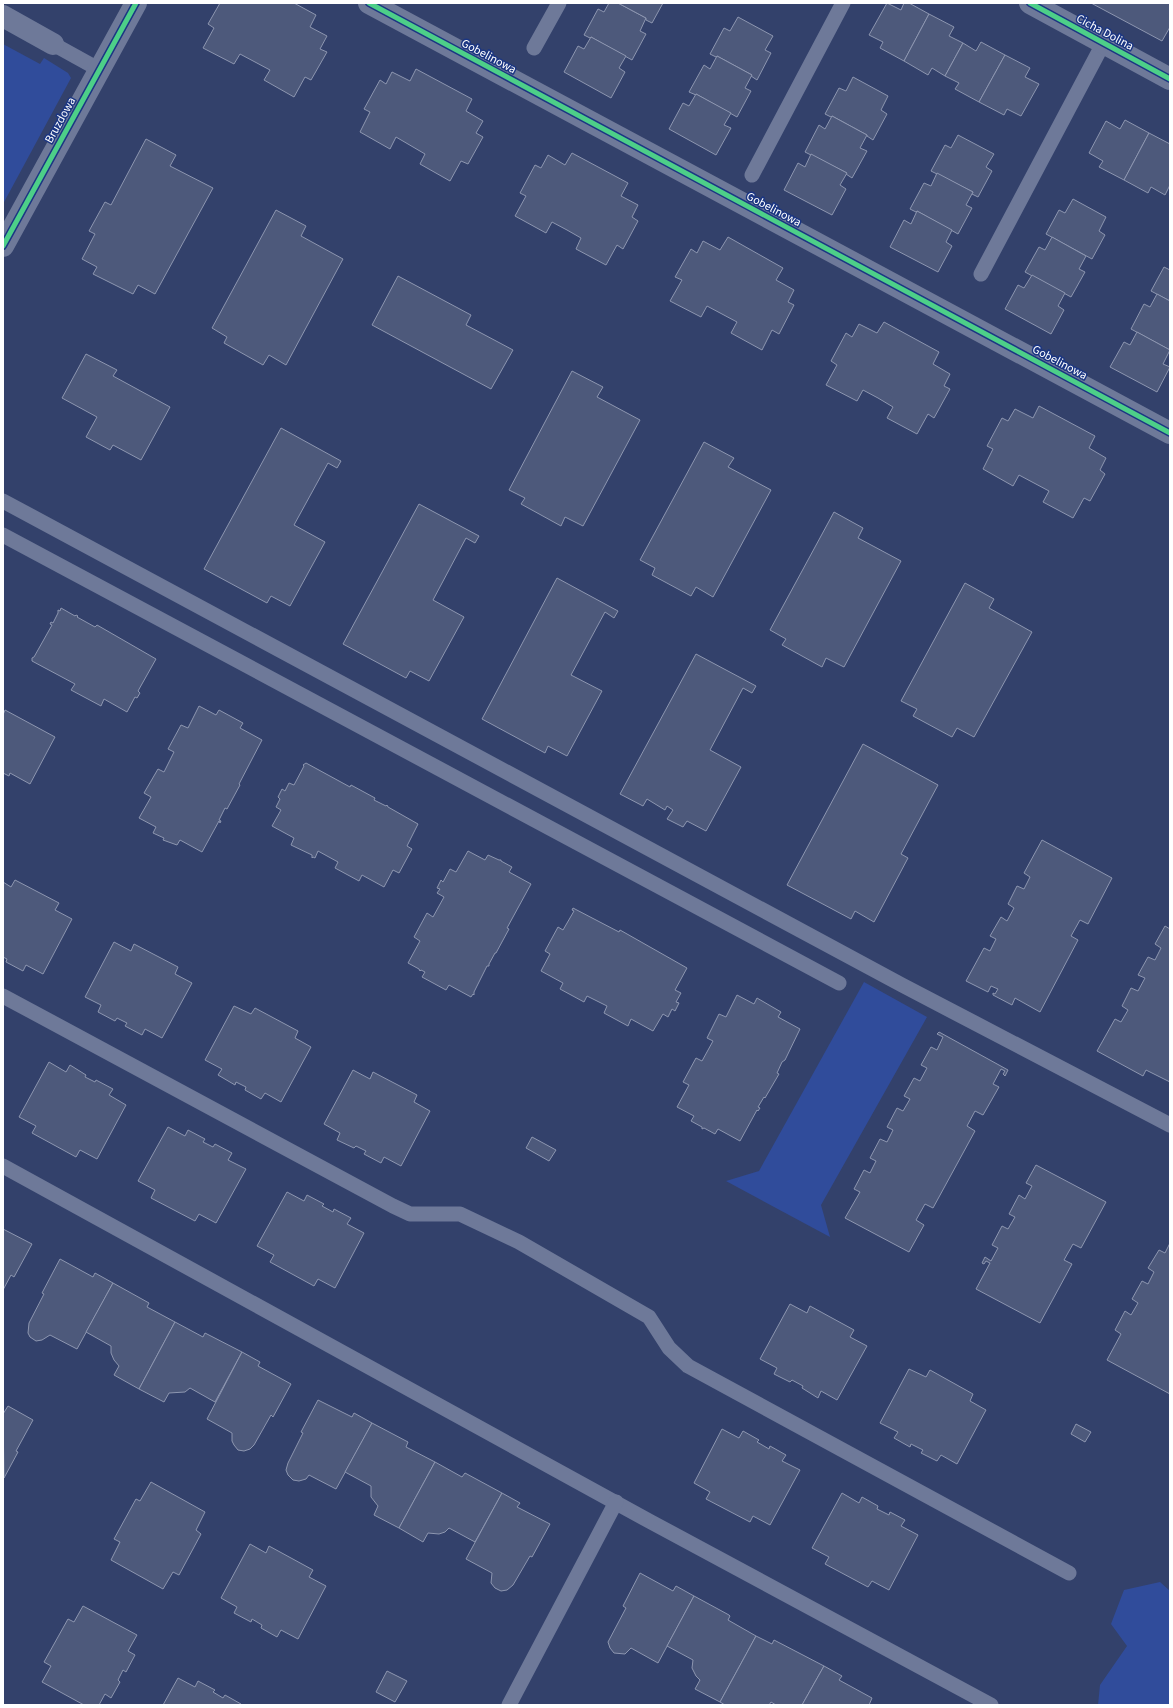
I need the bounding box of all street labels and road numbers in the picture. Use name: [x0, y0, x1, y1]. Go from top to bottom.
street label: Cicha Dolina: [1073, 10, 1136, 55]
street label: Gobelinowa: [458, 35, 519, 78]
street label: Bruzdowa: [41, 94, 80, 146]
street label: Gobelinowa: [743, 188, 804, 231]
street label: Gobelinowa: [1029, 341, 1090, 384]

